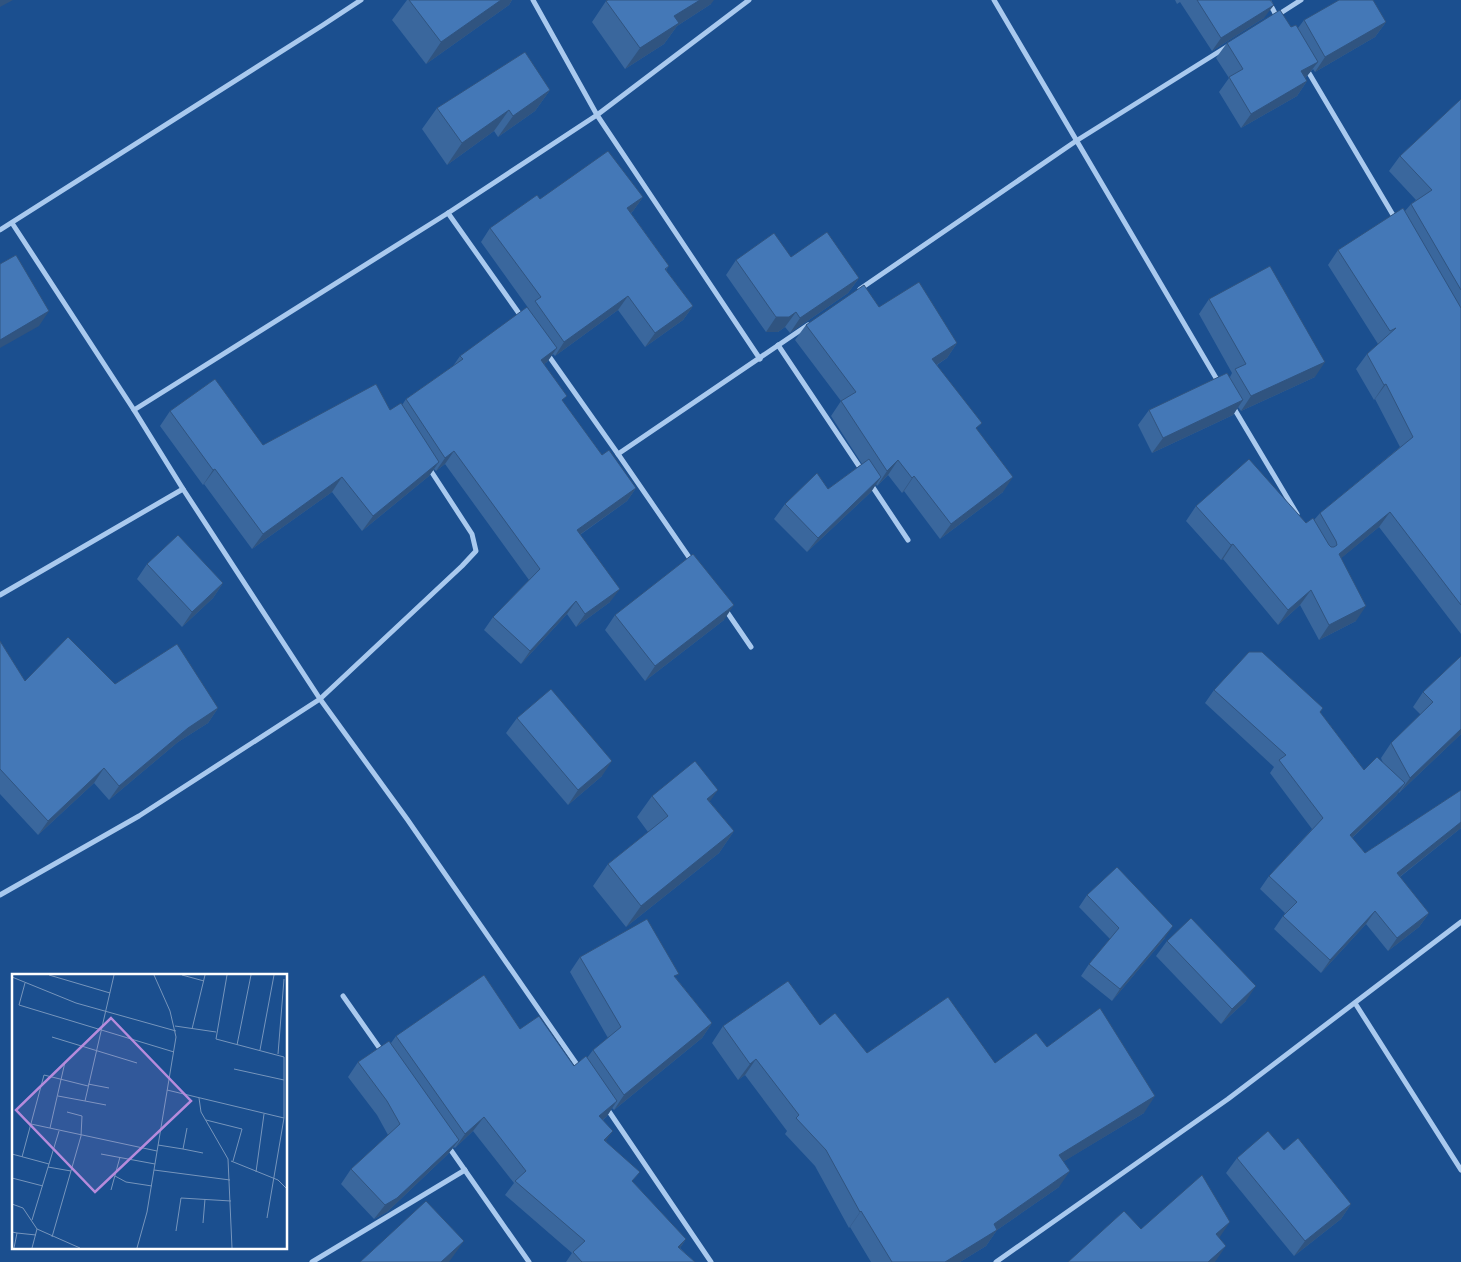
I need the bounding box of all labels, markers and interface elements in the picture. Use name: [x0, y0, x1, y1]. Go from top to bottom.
inset map: [12, 974, 288, 1250]

